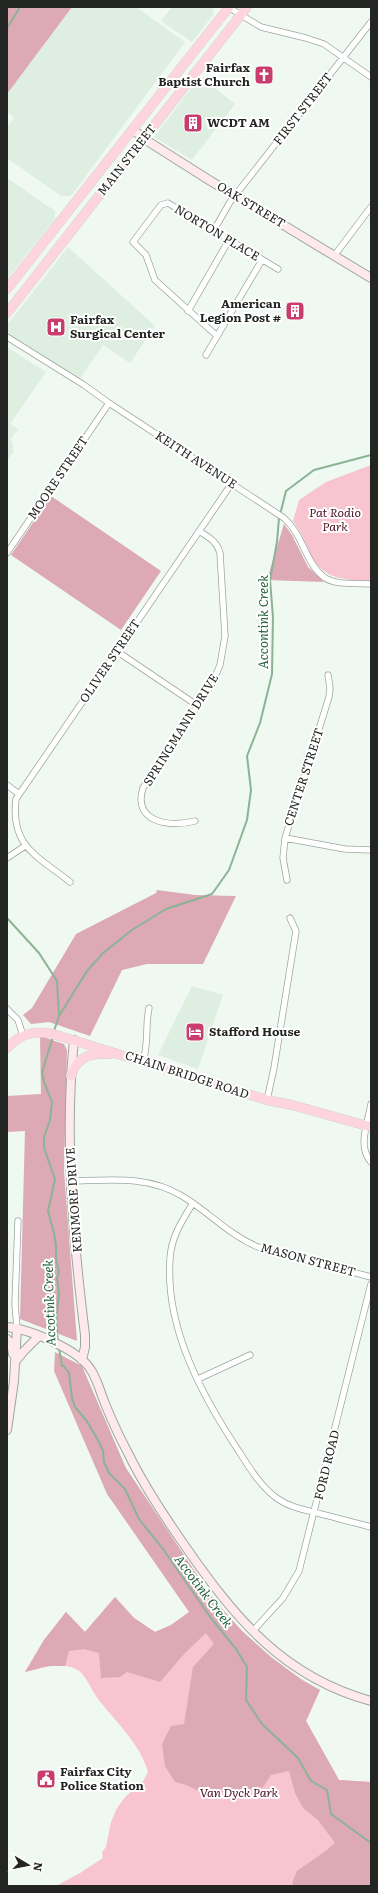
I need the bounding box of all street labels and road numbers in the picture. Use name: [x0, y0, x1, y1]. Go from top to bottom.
street label: FIRST STREET: [268, 68, 336, 148]
street label: MAIN STREET: [93, 120, 160, 199]
street label: OAK STREET: [214, 177, 289, 232]
street label: NORTON PLACE: [172, 200, 264, 265]
street label: KEITH AVENUE: [152, 426, 241, 493]
street label: MOORE STREET: [23, 432, 92, 523]
street label: OLIVER STREET: [74, 615, 144, 706]
street label: SPRINGMANN DRIVE: [138, 669, 222, 789]
street label: CENTER STREET: [279, 725, 327, 828]
street label: CHAIN BRIDGE ROAD: [123, 1046, 252, 1103]
street label: KENMORE DRIVE: [60, 1146, 86, 1253]
street label: MASON STREET: [259, 1238, 358, 1280]
street label: FORD ROAD: [309, 1428, 343, 1502]

